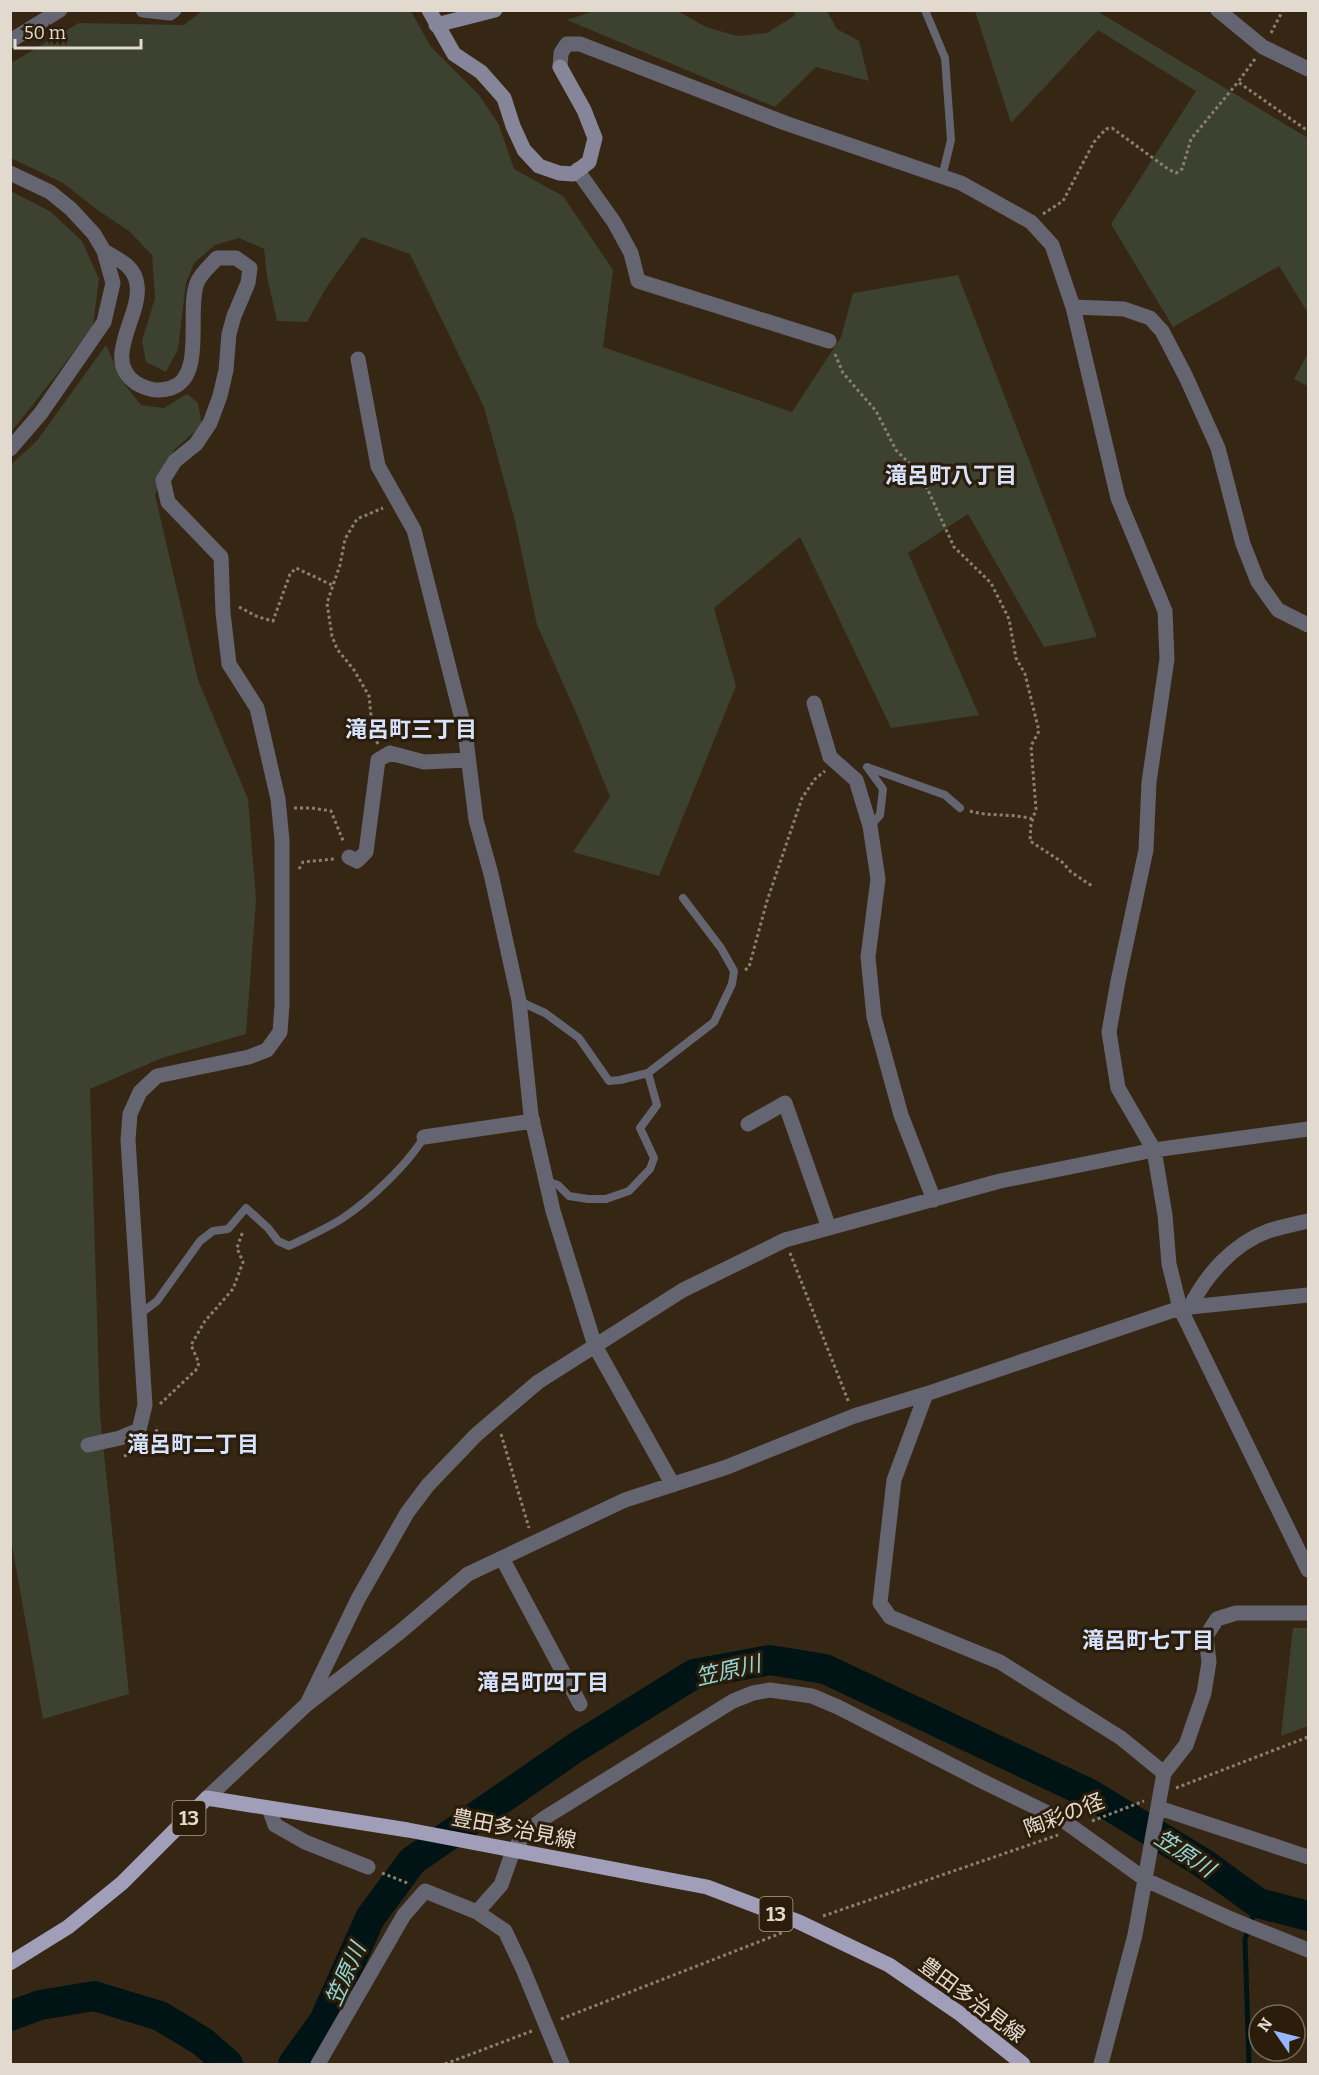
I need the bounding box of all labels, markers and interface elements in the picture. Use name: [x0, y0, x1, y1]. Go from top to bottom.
scale bar: [15, 12, 141, 50]
text: 50 m: [24, 22, 66, 44]
district label: 滝呂町八丁目: [885, 462, 1017, 489]
district label: 滝呂町三丁目: [345, 716, 477, 743]
district label: 滝呂町二丁目: [127, 1431, 259, 1458]
district label: 滝呂町七丁目: [1082, 1627, 1214, 1654]
water label: 笠原川: [693, 1649, 765, 1691]
district label: 滝呂町四丁目: [477, 1669, 609, 1696]
street label: 陶彩の径: [1020, 1788, 1108, 1842]
road number: 13: [172, 1801, 206, 1835]
street label: 豊田多治見線: [450, 1804, 578, 1854]
water label: 笠原川: [1150, 1824, 1221, 1884]
road number: 13: [760, 1897, 792, 1931]
water label: 笠原川: [320, 1937, 372, 2010]
street label: 豊田多治見線: [914, 1952, 1030, 2048]
north arrow: [1247, 2003, 1307, 2063]
text: N: [1254, 2014, 1276, 2035]

